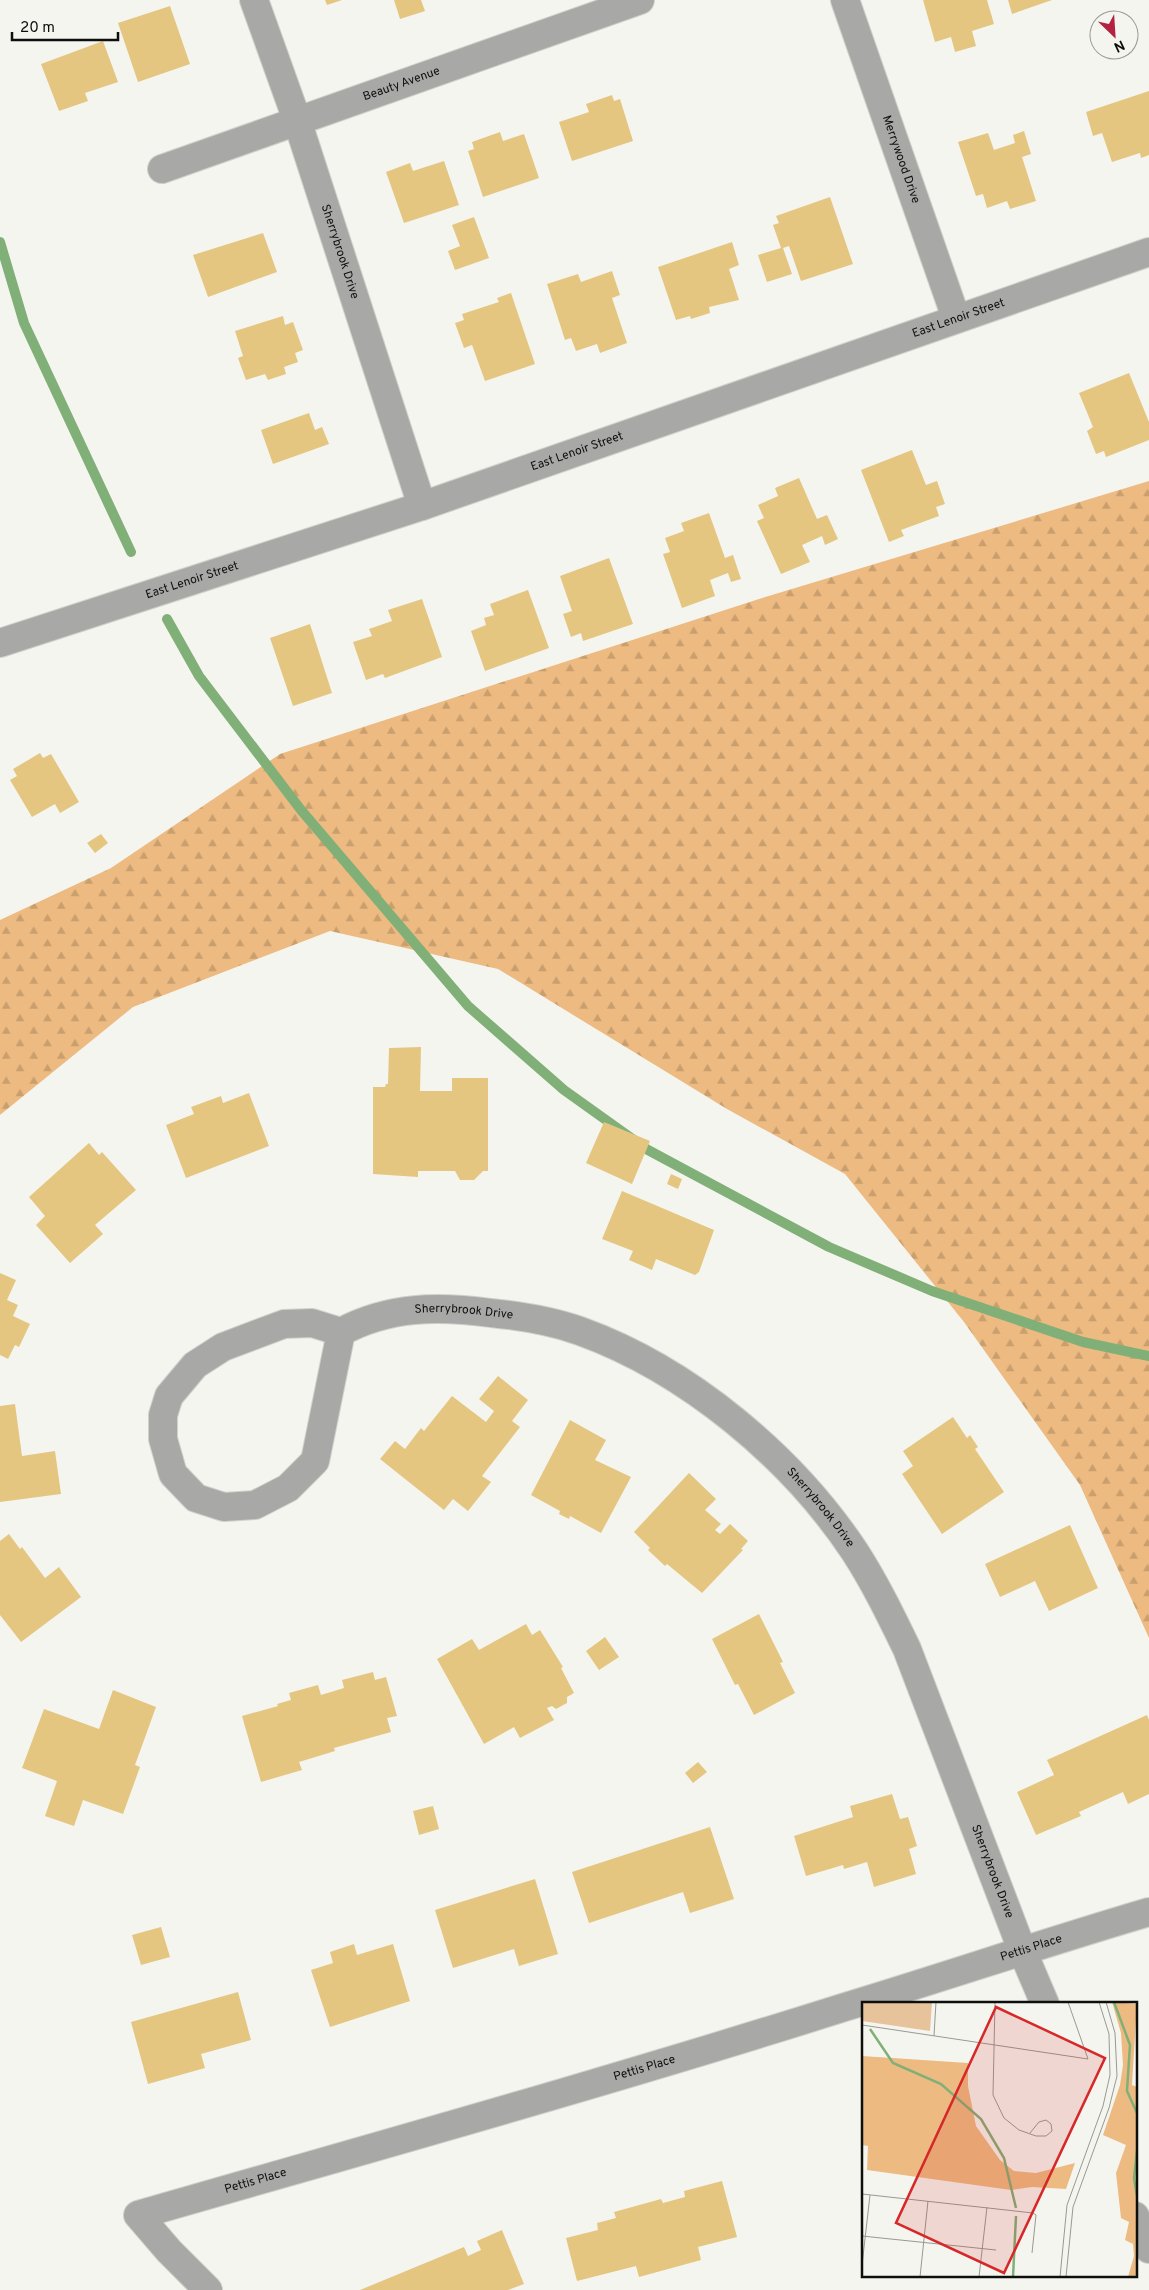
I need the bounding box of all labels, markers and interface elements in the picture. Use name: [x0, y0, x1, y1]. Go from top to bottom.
scale bar: [12, 10, 119, 42]
north arrow: [1089, 10, 1139, 60]
text: 20 m: [20, 19, 55, 38]
text: N: [1111, 36, 1127, 55]
street label: Beauty Avenue: [361, 63, 442, 105]
street label: Merrywood Drive: [878, 113, 923, 206]
street label: Sherrybrook Drive: [317, 202, 363, 301]
street label: East Lenoir Street: [910, 295, 1007, 342]
street label: East Lenoir Street: [529, 428, 626, 475]
street label: East Lenoir Street: [144, 558, 241, 603]
street label: Sherrybrook Drive: [414, 1301, 514, 1324]
street label: Sherrybrook Drive: [783, 1464, 858, 1551]
street label: Sherrybrook Drive: [967, 1823, 1017, 1921]
street label: Pettis Place: [998, 1931, 1064, 1966]
inset map: [862, 2002, 1136, 2278]
street label: Pettis Place: [612, 2052, 677, 2085]
street label: Pettis Place: [223, 2165, 289, 2198]

